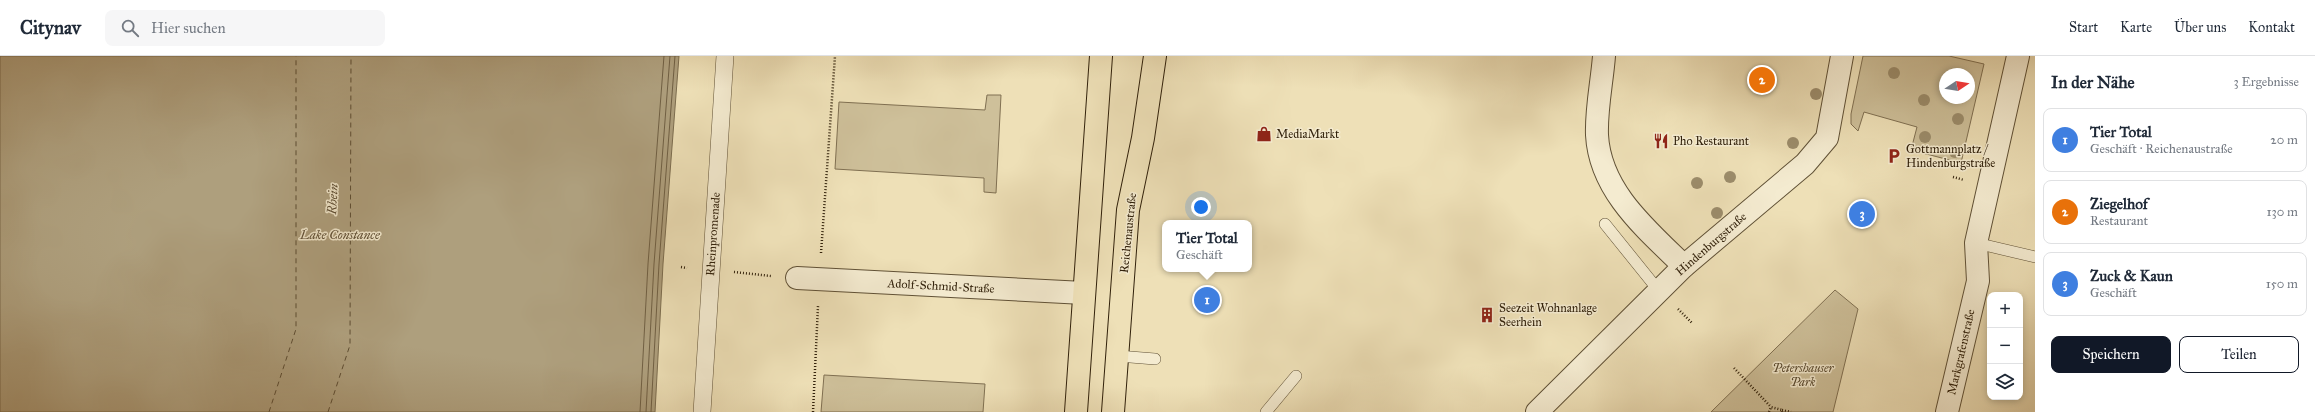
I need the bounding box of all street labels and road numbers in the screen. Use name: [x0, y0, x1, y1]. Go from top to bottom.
street label: Rheinpromenade: [703, 192, 723, 276]
street label: Reichenaustraße: [1117, 192, 1139, 274]
street label: Hindenburgstraße: [1673, 209, 1750, 279]
street label: Adolf-Schmid-Straße: [886, 276, 995, 296]
street label: Markgrafenstraße: [1944, 308, 1979, 396]

